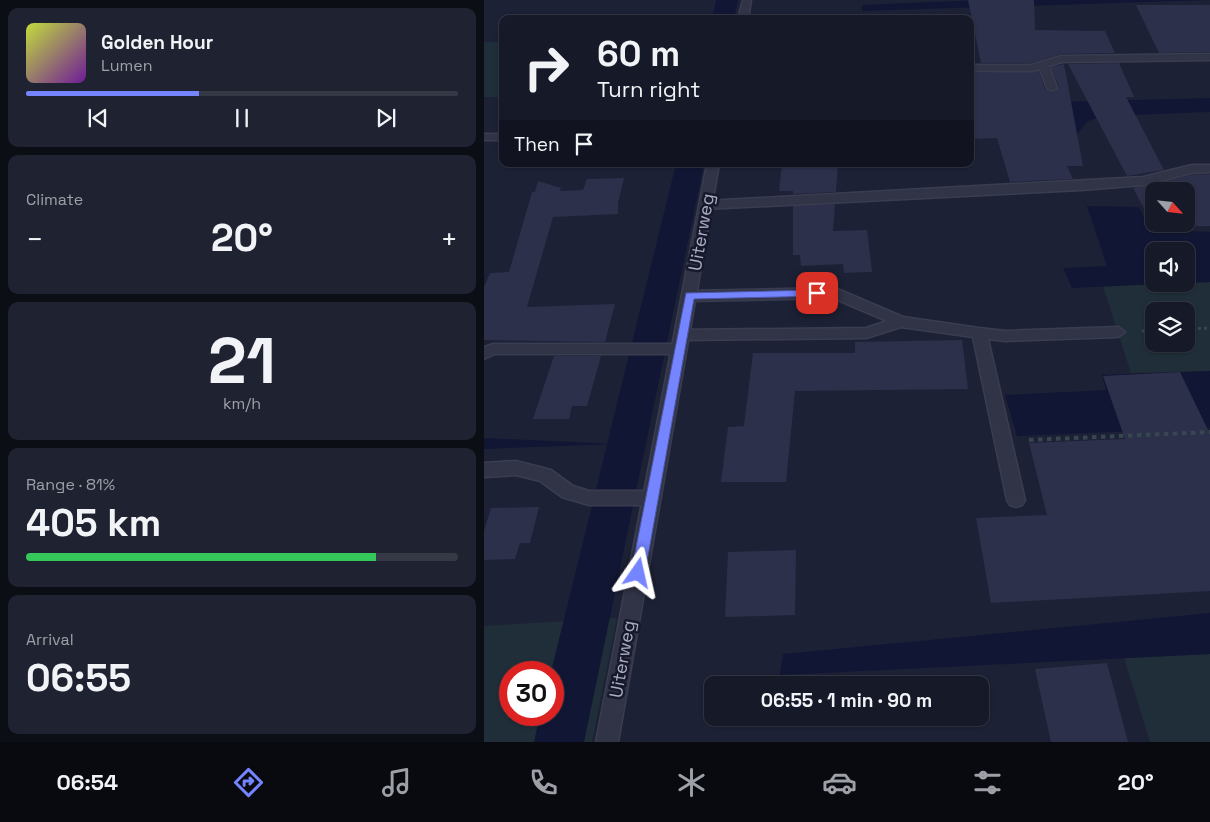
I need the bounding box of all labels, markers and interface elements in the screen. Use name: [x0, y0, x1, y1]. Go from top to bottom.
text: Golden Hour: [101, 30, 213, 55]
text: 60 m: [597, 32, 680, 76]
icon: right: [514, 35, 579, 100]
text: Lumen: [101, 55, 153, 76]
text: Turn right: [597, 75, 700, 103]
icon: previous: [84, 104, 112, 132]
icon: pause: [228, 104, 256, 132]
icon: next: [372, 104, 400, 132]
icon: arrive: [570, 130, 598, 158]
text: Then: [514, 132, 560, 157]
north arrow: [1145, 182, 1195, 232]
map controls: [1145, 182, 1195, 352]
text: Climate: [26, 189, 83, 210]
street label: Uiterweg: [683, 191, 719, 273]
text: 20°: [211, 214, 273, 262]
text: −: [26, 221, 43, 257]
text: +: [441, 221, 458, 257]
button: sound: [1145, 242, 1195, 292]
pin: [796, 272, 838, 314]
icon: arrive: [803, 279, 831, 307]
button: layers: [1145, 302, 1195, 352]
text: 21: [208, 319, 276, 402]
text: km/h: [223, 393, 261, 414]
text: Range · 81%: [26, 474, 115, 495]
text: 405 km: [26, 499, 161, 547]
position arrow: [611, 546, 663, 598]
street label: Uiterweg: [604, 618, 640, 700]
text: Arrival: [26, 629, 74, 650]
text: 06:55: [26, 654, 131, 702]
speed limit sign: 30: [499, 661, 564, 726]
text: 06:55 · 1 min · 90 m: [761, 688, 932, 713]
icon: directions: [231, 765, 266, 800]
icon: music: [379, 765, 414, 800]
icon: phone: [526, 765, 561, 800]
icon: climate: [674, 765, 709, 800]
icon: car: [822, 765, 857, 800]
icon: filters: [970, 765, 1005, 800]
text: 06:54: [56, 768, 118, 796]
text: 20°: [1118, 768, 1154, 796]

